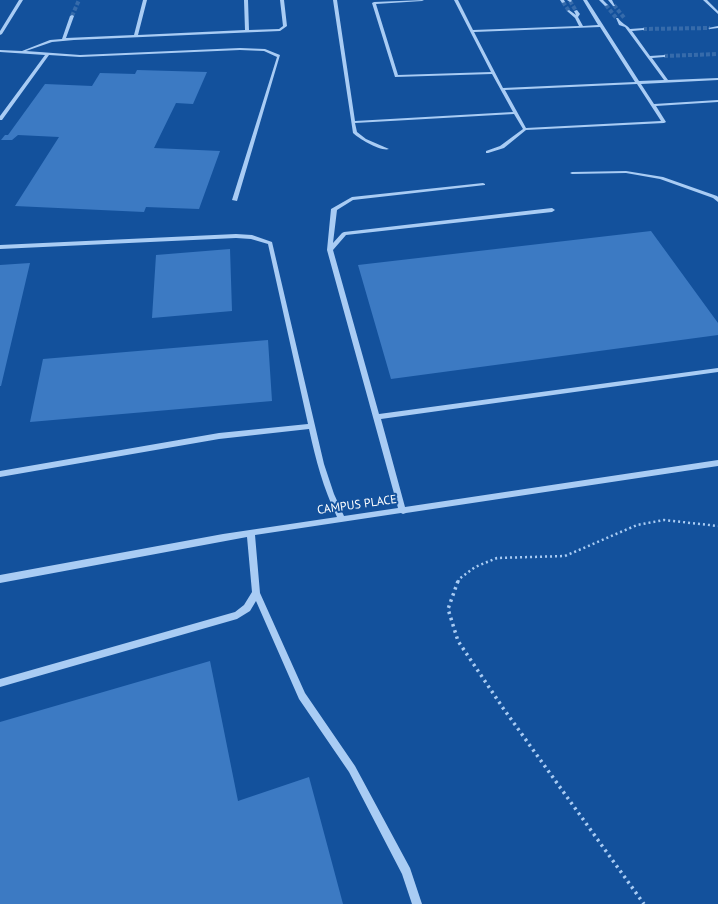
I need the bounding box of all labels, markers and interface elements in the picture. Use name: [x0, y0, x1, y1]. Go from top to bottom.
street label: CAMPUS PLACE: [316, 492, 398, 518]

